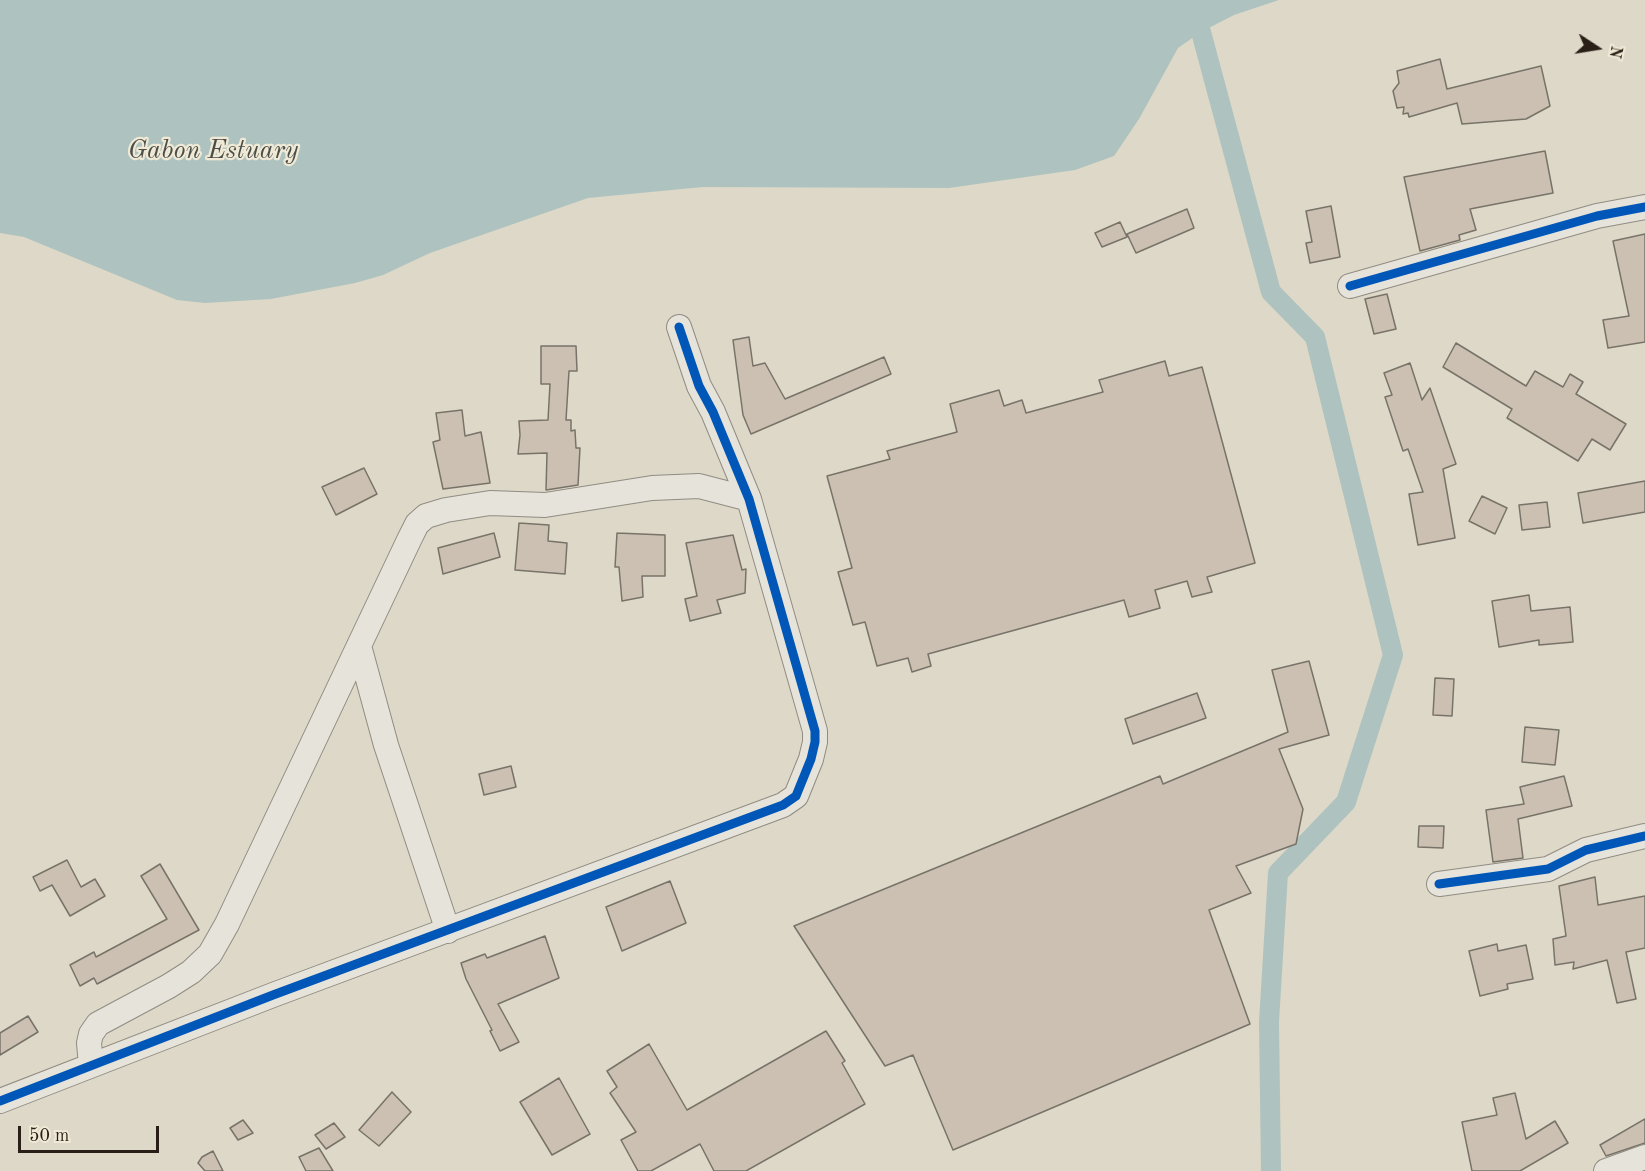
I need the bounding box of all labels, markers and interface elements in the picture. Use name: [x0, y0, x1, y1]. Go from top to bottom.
north arrow: [1567, 18, 1627, 78]
text: N: [1606, 44, 1624, 59]
water label: Gabon Estuary: [128, 135, 298, 167]
scale bar: [21, 1114, 162, 1152]
text: 50 m: [29, 1127, 69, 1145]

